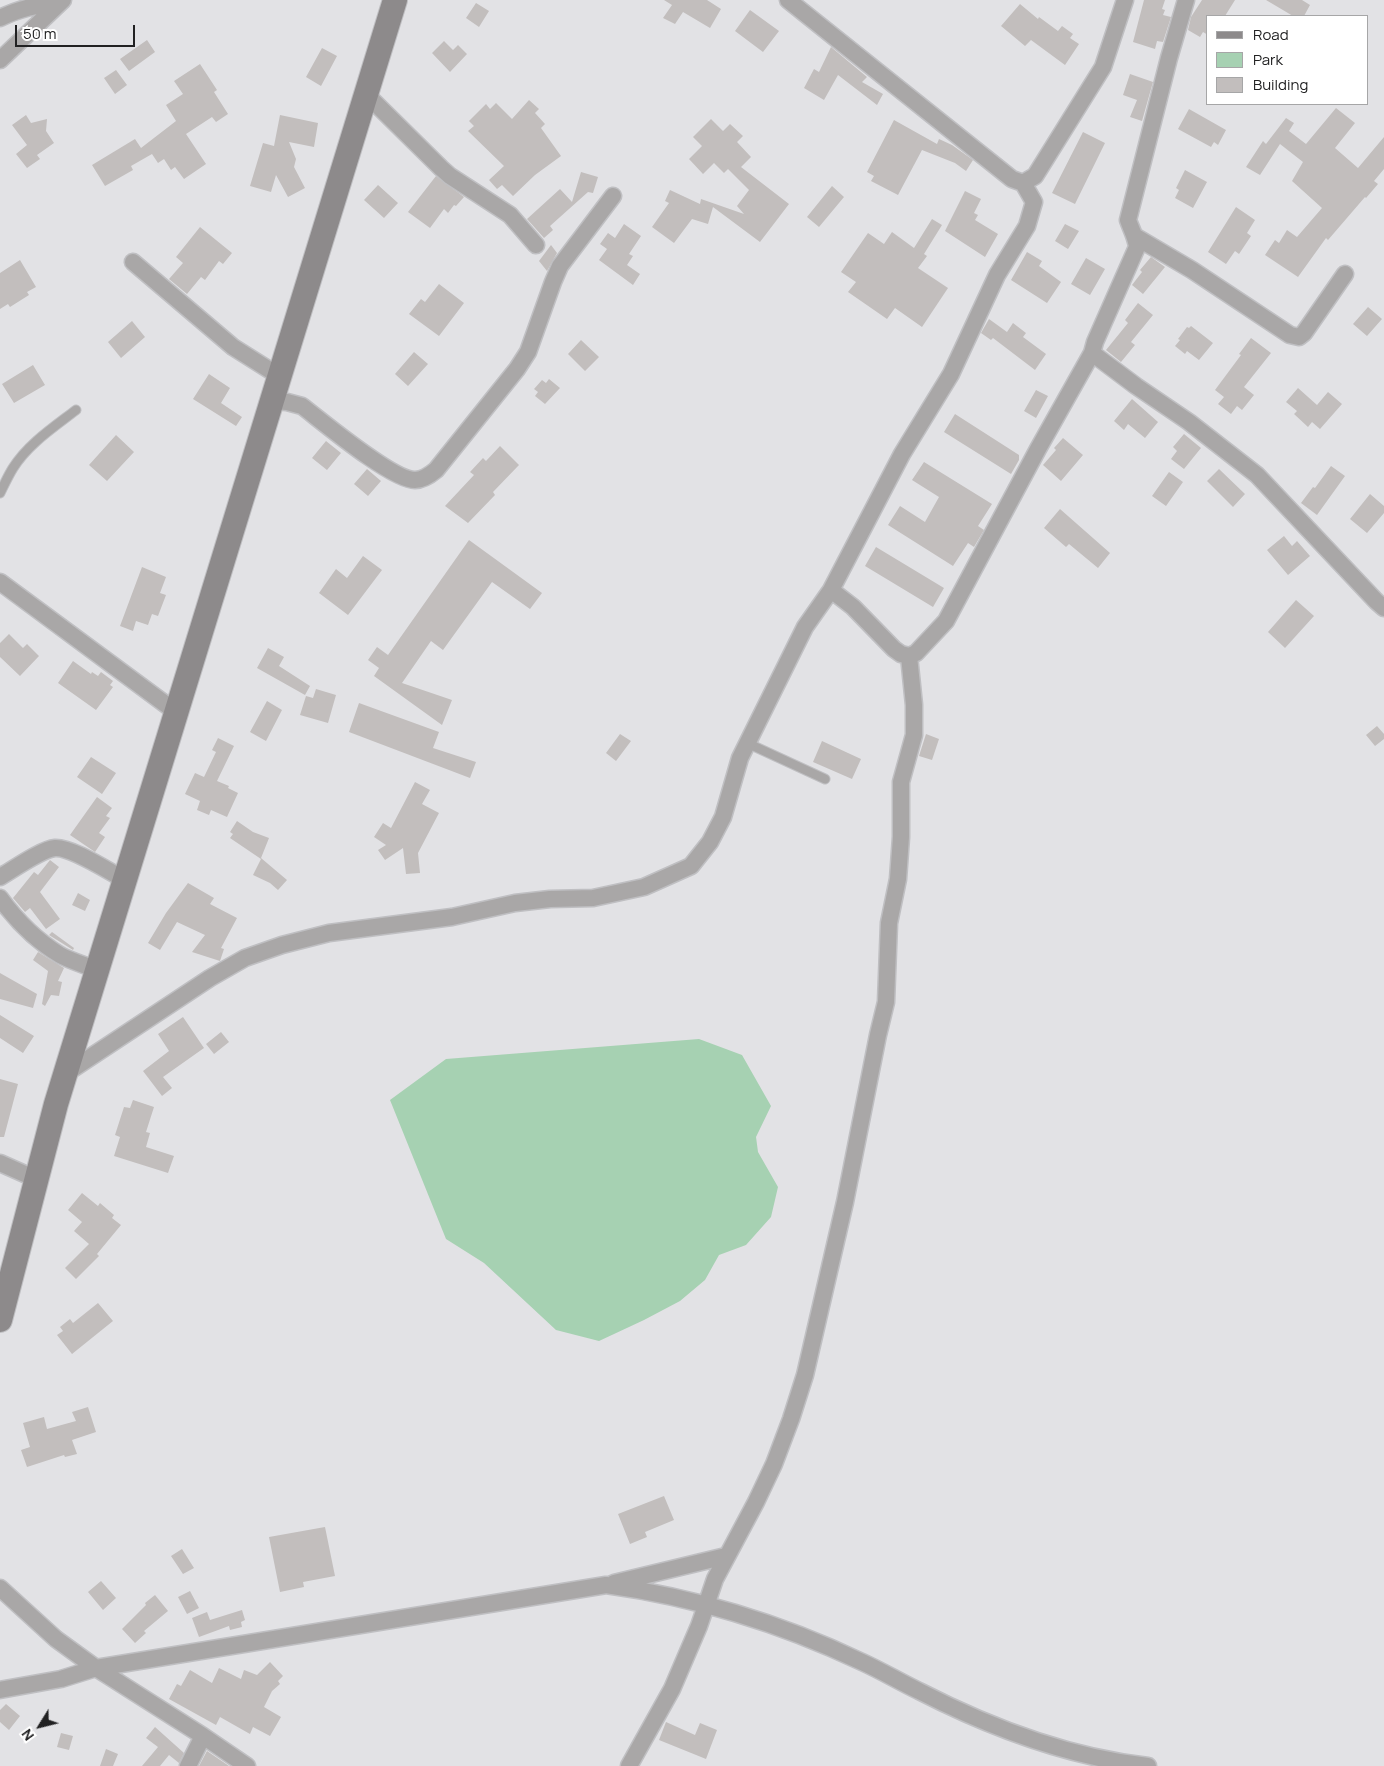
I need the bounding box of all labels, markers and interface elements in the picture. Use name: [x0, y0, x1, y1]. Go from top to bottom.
scale bar: [18, 15, 138, 47]
legend: [1206, 15, 1369, 105]
text: 50 m: [23, 23, 57, 44]
text: Road: [1253, 24, 1289, 45]
text: Park: [1253, 49, 1283, 70]
text: Building: [1253, 74, 1308, 95]
north arrow: [15, 1701, 65, 1751]
text: N: [17, 1725, 38, 1745]

